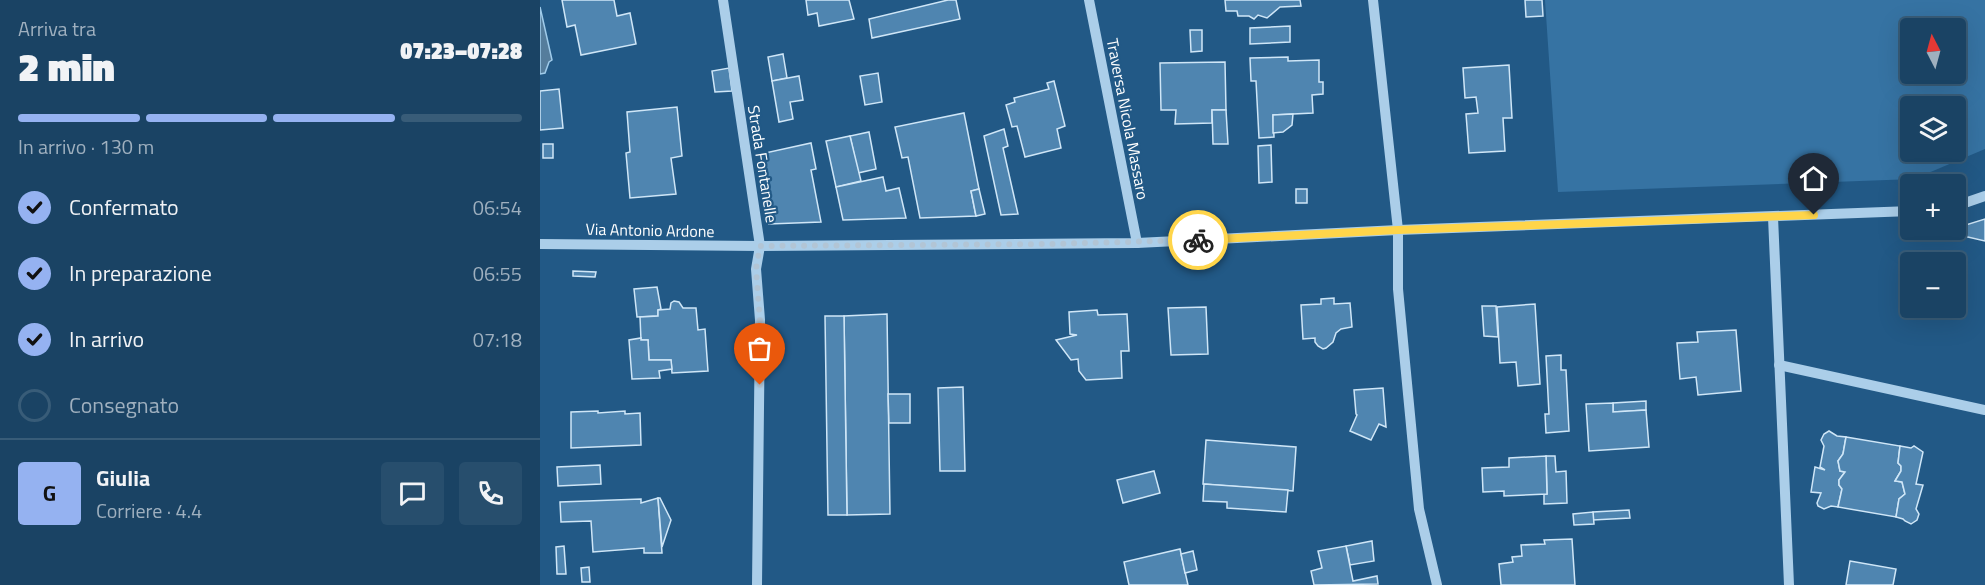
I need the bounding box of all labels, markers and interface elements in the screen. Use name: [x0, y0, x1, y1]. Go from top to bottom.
text: Arriva tra: [18, 13, 96, 44]
north arrow: [1900, 18, 1966, 84]
map controls: [1900, 18, 1966, 318]
text: 07:23–07:28: [400, 34, 522, 68]
street label: Traversa Nicola Massaro: [1101, 36, 1155, 202]
text: 2 min: [18, 37, 115, 96]
button: layers: [1900, 96, 1966, 162]
street label: Strada Fontanelle: [742, 104, 784, 224]
text: In arrivo · 130 m: [18, 131, 154, 162]
pin: [1788, 153, 1839, 215]
icon: home: [1797, 162, 1830, 195]
button: +: [1900, 174, 1966, 240]
text: Confermato: [69, 190, 179, 224]
icon: check: [18, 191, 51, 224]
text: 06:54: [473, 192, 522, 223]
courier: [1168, 210, 1228, 270]
street label: Via Antonio Ardone: [585, 217, 715, 243]
icon: bike: [1182, 224, 1215, 257]
button: −: [1900, 252, 1966, 318]
text: In preparazione: [69, 256, 212, 290]
icon: check: [18, 257, 51, 290]
text: 06:55: [473, 258, 522, 289]
text: In arrivo: [69, 322, 144, 356]
icon: check: [18, 323, 51, 356]
pin: [734, 323, 785, 385]
text: 07:18: [473, 324, 522, 355]
icon: bag: [743, 332, 776, 365]
text: Consegnato: [69, 388, 179, 422]
text: Giulia: [96, 461, 150, 495]
button: chat: [381, 462, 444, 525]
button: phone: [459, 462, 522, 525]
text: G: [43, 476, 56, 510]
text: Corriere · 4.4: [96, 495, 202, 526]

